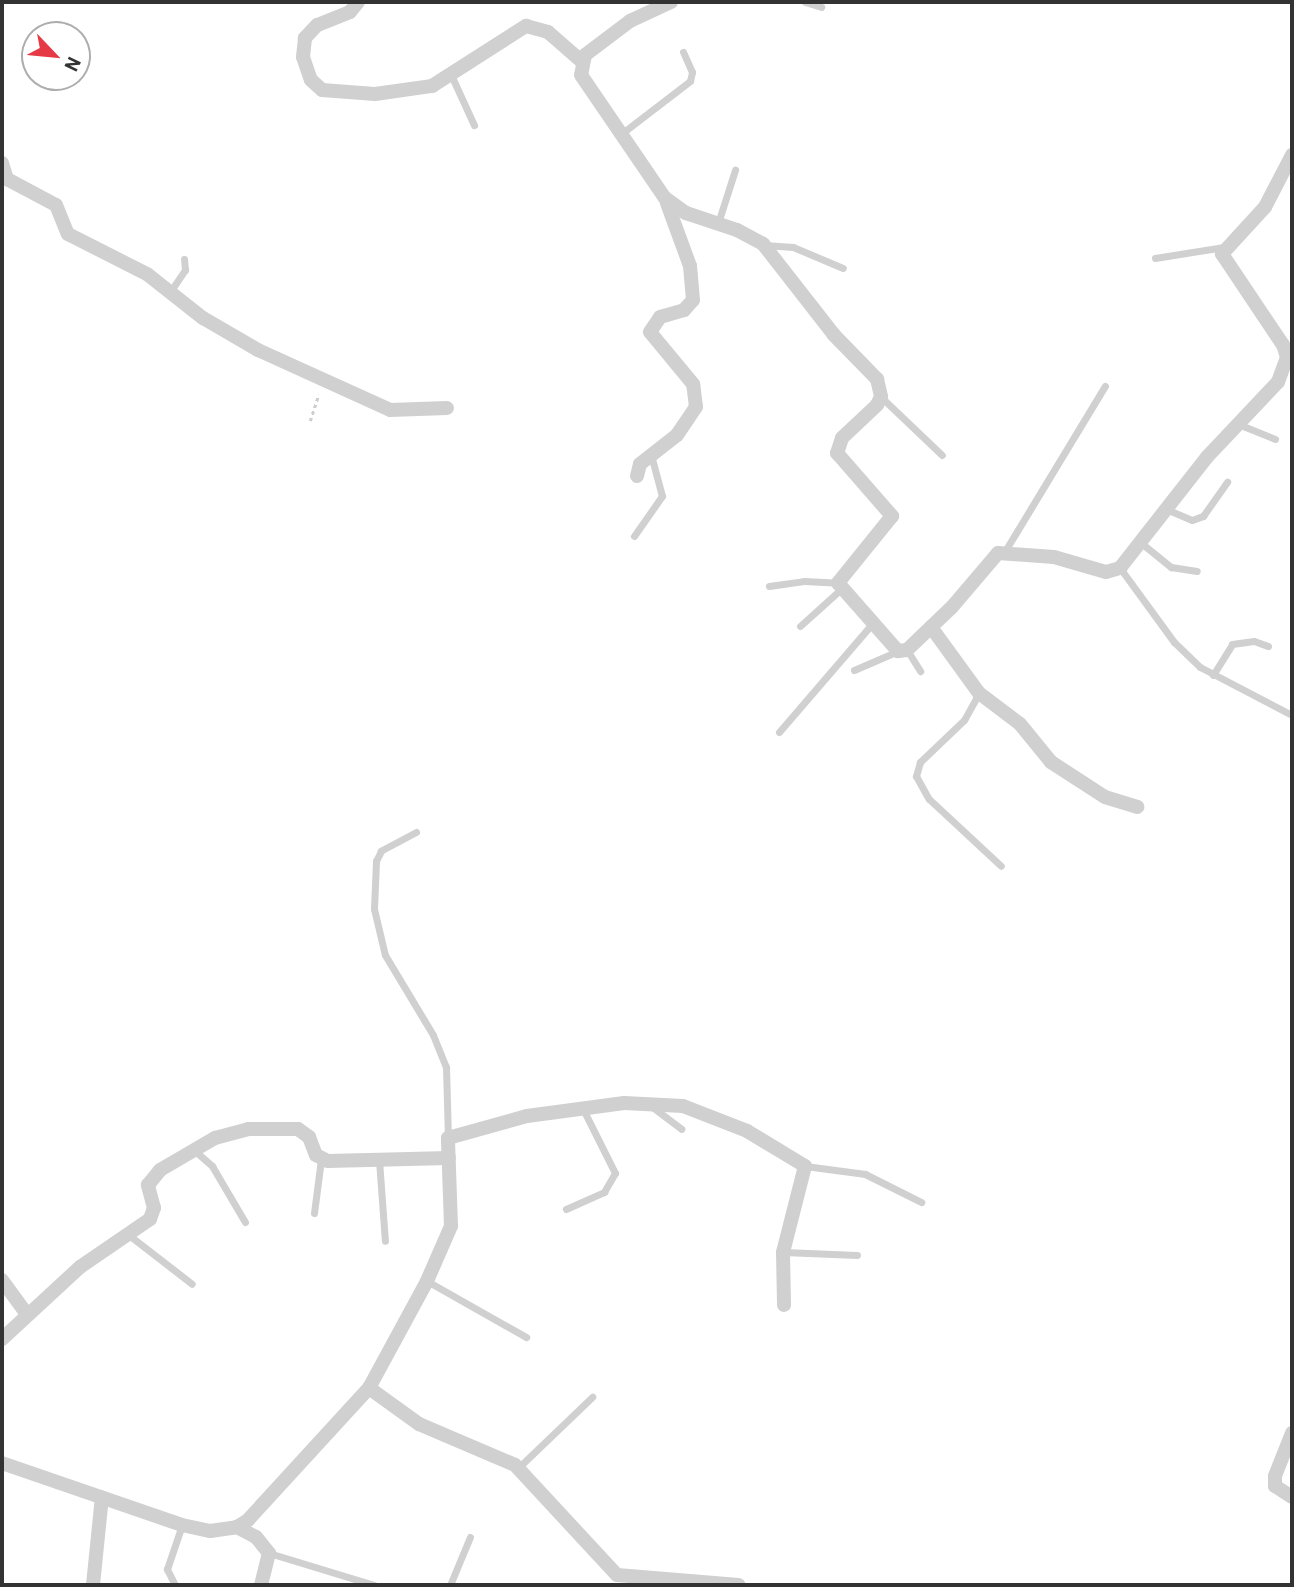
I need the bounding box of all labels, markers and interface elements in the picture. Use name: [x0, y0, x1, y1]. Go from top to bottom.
north arrow: [21, 21, 91, 91]
text: N: [60, 54, 87, 75]

